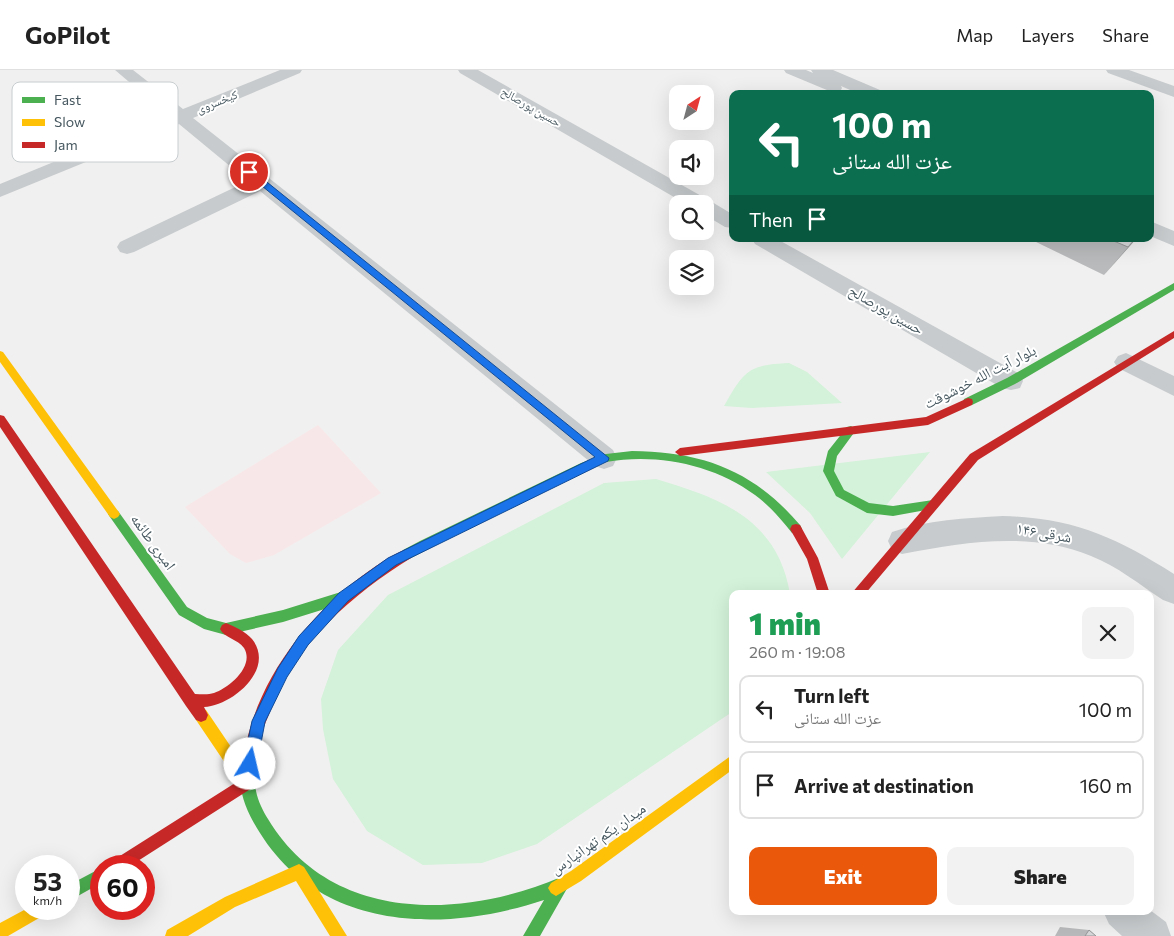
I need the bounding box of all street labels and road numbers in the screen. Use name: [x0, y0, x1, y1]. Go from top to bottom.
street label: حسین پورصالح: [499, 83, 564, 130]
street label: کیخسروی: [194, 86, 240, 117]
street label: حسین پورصالح: [845, 281, 927, 340]
street label: بلوار آیت الله خوشوقت: [921, 340, 1039, 413]
street label: امیری طائمه: [126, 510, 180, 574]
street label: ۱۴۶ شرقی: [1015, 518, 1073, 548]
street label: میدان یکم تهرانپارس: [546, 799, 650, 879]

